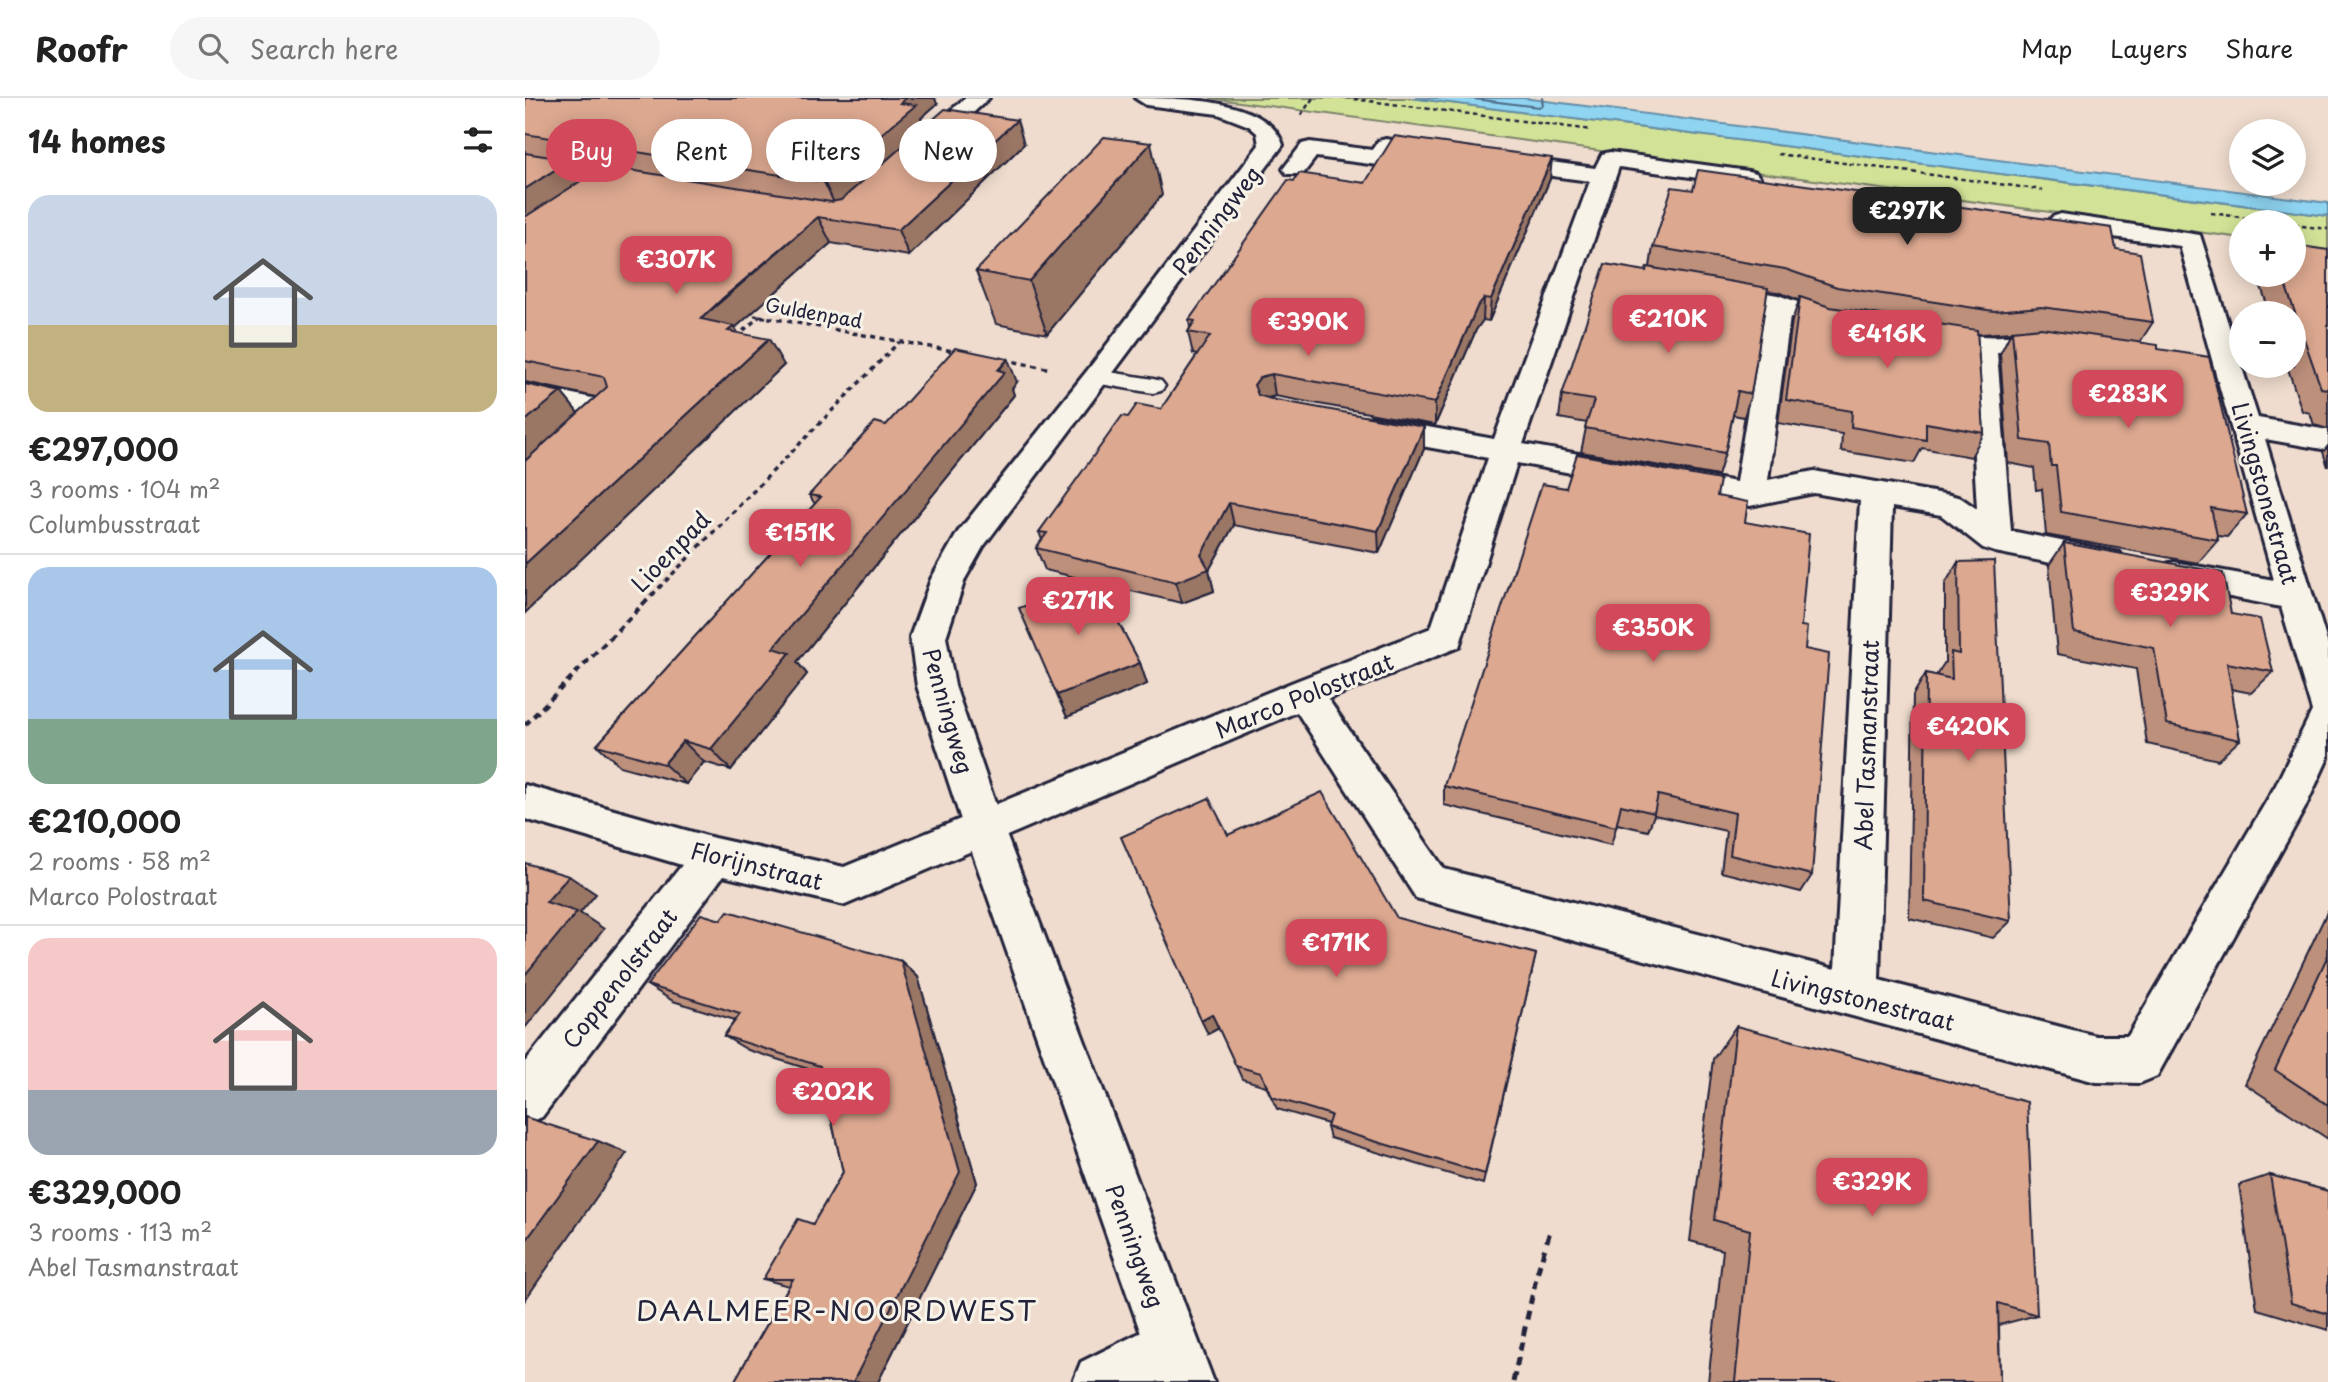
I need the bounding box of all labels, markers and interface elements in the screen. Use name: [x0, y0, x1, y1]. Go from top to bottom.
search box: [170, 17, 660, 80]
text: Roofr: [35, 23, 128, 73]
icon: search: [194, 29, 232, 67]
text: Search here: [250, 29, 398, 68]
text: Map: [2021, 30, 2072, 66]
text: Layers: [2110, 30, 2187, 66]
text: Share: [2225, 30, 2293, 66]
text: 14 homes: [28, 118, 166, 163]
chip: Buy: [546, 119, 637, 182]
chip: Rent: [651, 119, 752, 182]
chip: Filters: [766, 119, 885, 182]
chip: New: [899, 119, 997, 182]
map controls: [2229, 119, 2306, 378]
button: layers: [2229, 119, 2306, 196]
icon: filters: [459, 121, 497, 159]
street label: Penningweg: [1163, 158, 1269, 282]
pin: €297K: [1858, 188, 1956, 247]
text: €297K: [1869, 192, 1945, 227]
button: +: [2229, 210, 2306, 287]
pin: €307K: [627, 236, 725, 296]
icon: home: [200, 240, 326, 366]
text: €307K: [636, 241, 716, 276]
street label: Guldenpad: [763, 290, 865, 334]
pin: €210K: [1619, 296, 1717, 355]
pin: €390K: [1259, 299, 1357, 358]
text: €210K: [1629, 300, 1707, 335]
button: −: [2229, 301, 2306, 378]
text: €390K: [1267, 303, 1349, 338]
pin: €416K: [1838, 310, 1936, 370]
text: €416K: [1848, 315, 1926, 350]
pin: €283K: [2079, 370, 2177, 430]
text: €283K: [2088, 375, 2168, 410]
street label: Livingstonestraat: [2223, 398, 2309, 588]
text: €297,000: [28, 426, 179, 471]
text: 3 rooms · 104 m²: [28, 471, 221, 506]
street label: Lioenpad: [622, 502, 718, 600]
text: Columbusstraat: [28, 506, 201, 541]
pin: €151K: [751, 510, 849, 569]
text: €151K: [765, 514, 835, 549]
pin: €329K: [2121, 570, 2219, 629]
text: €329K: [2130, 574, 2210, 609]
pin: €271K: [1029, 578, 1127, 637]
text: €271K: [1042, 582, 1114, 617]
pin: €350K: [1604, 604, 1702, 664]
text: €350K: [1612, 609, 1694, 644]
icon: home: [200, 612, 326, 738]
street label: Abel Tasmanstraat: [1845, 639, 1887, 851]
street label: Marco Polostraat: [1210, 643, 1398, 747]
street label: Penningweg: [914, 644, 984, 778]
pin: €420K: [1919, 704, 2017, 763]
text: €420K: [1926, 708, 2010, 743]
text: €210,000: [28, 798, 181, 843]
street label: Florijnstraat: [687, 832, 827, 898]
text: 2 rooms · 58 m²: [28, 843, 211, 878]
text: Marco Polostraat: [28, 878, 217, 913]
street label: Coppenolstraat: [553, 900, 685, 1056]
pin: €171K: [1287, 920, 1385, 979]
text: €171K: [1302, 924, 1370, 959]
street label: Livingstonestraat: [1768, 959, 1958, 1039]
icon: home: [200, 983, 326, 1109]
pin: €202K: [784, 1068, 882, 1128]
text: €202K: [792, 1073, 874, 1108]
pin: €329K: [1823, 1158, 1921, 1218]
text: €329K: [1832, 1163, 1912, 1198]
text: €329,000: [28, 1169, 181, 1214]
street label: Penningweg: [1097, 1179, 1175, 1313]
text: 3 rooms · 113 m²: [28, 1214, 212, 1249]
text: Abel Tasmanstraat: [28, 1249, 239, 1284]
district label: DAALMEER-NOORDWEST: [636, 1288, 1038, 1331]

